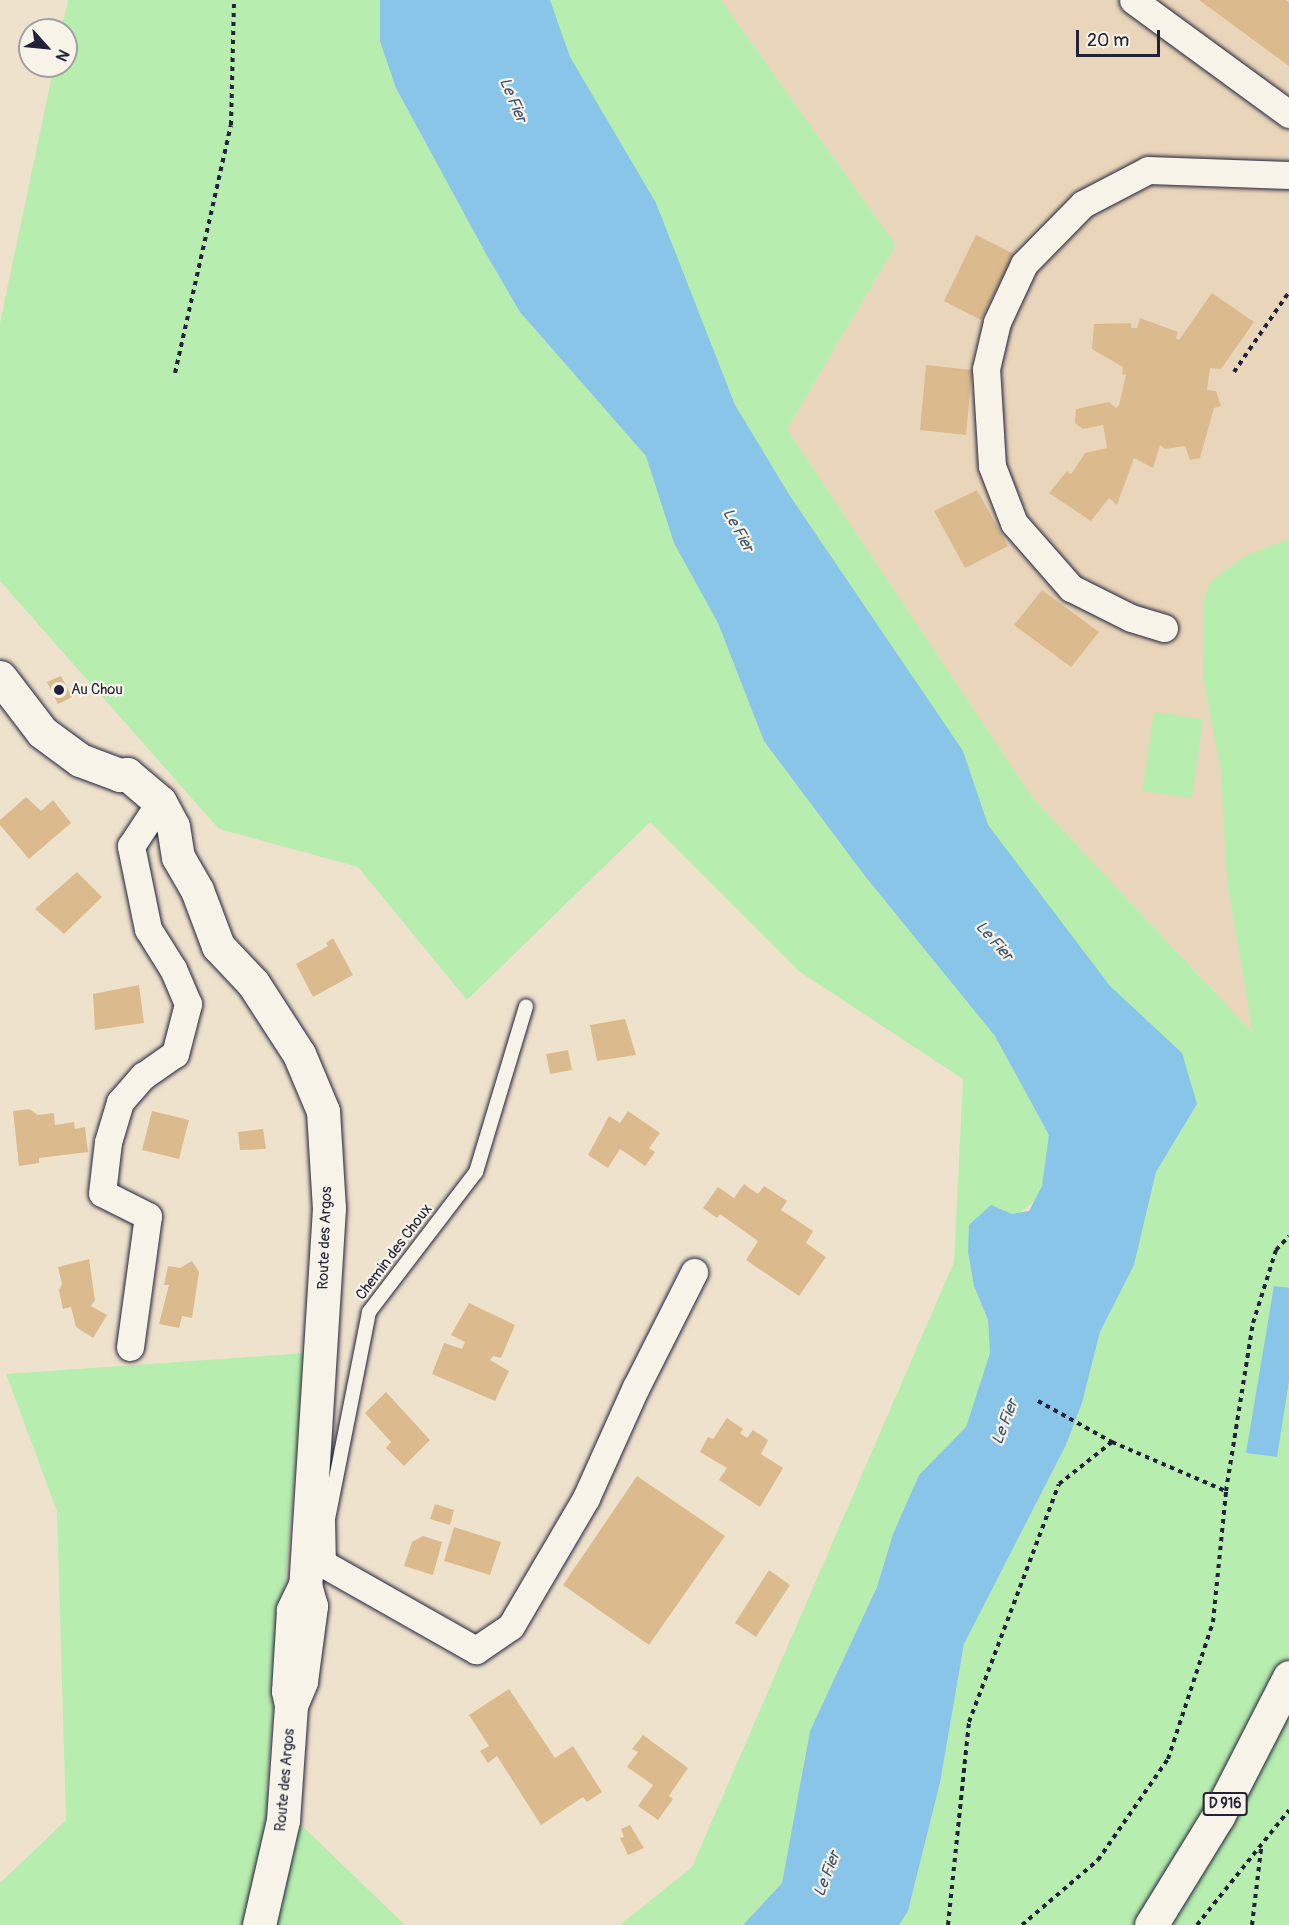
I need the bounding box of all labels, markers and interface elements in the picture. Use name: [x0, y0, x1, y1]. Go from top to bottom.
north arrow: [18, 18, 78, 78]
scale bar: [1079, 18, 1163, 56]
text: 20 m: [1087, 29, 1129, 52]
text: N: [51, 46, 74, 65]
water label: Le Fier: [495, 75, 531, 125]
water label: Le Fier: [718, 505, 758, 555]
place label: Au Chou: [71, 681, 123, 699]
marker: Au Chou: [52, 683, 66, 697]
water label: Le Fier: [971, 917, 1017, 965]
street label: Route des Argos: [314, 1186, 336, 1290]
street label: Chemin des Choux: [352, 1201, 436, 1303]
water label: Le Fier: [988, 1397, 1022, 1447]
street label: Route des Argos: [272, 1728, 298, 1832]
road number: D 916: [1202, 1793, 1248, 1815]
water label: Le Fier: [810, 1849, 844, 1899]

